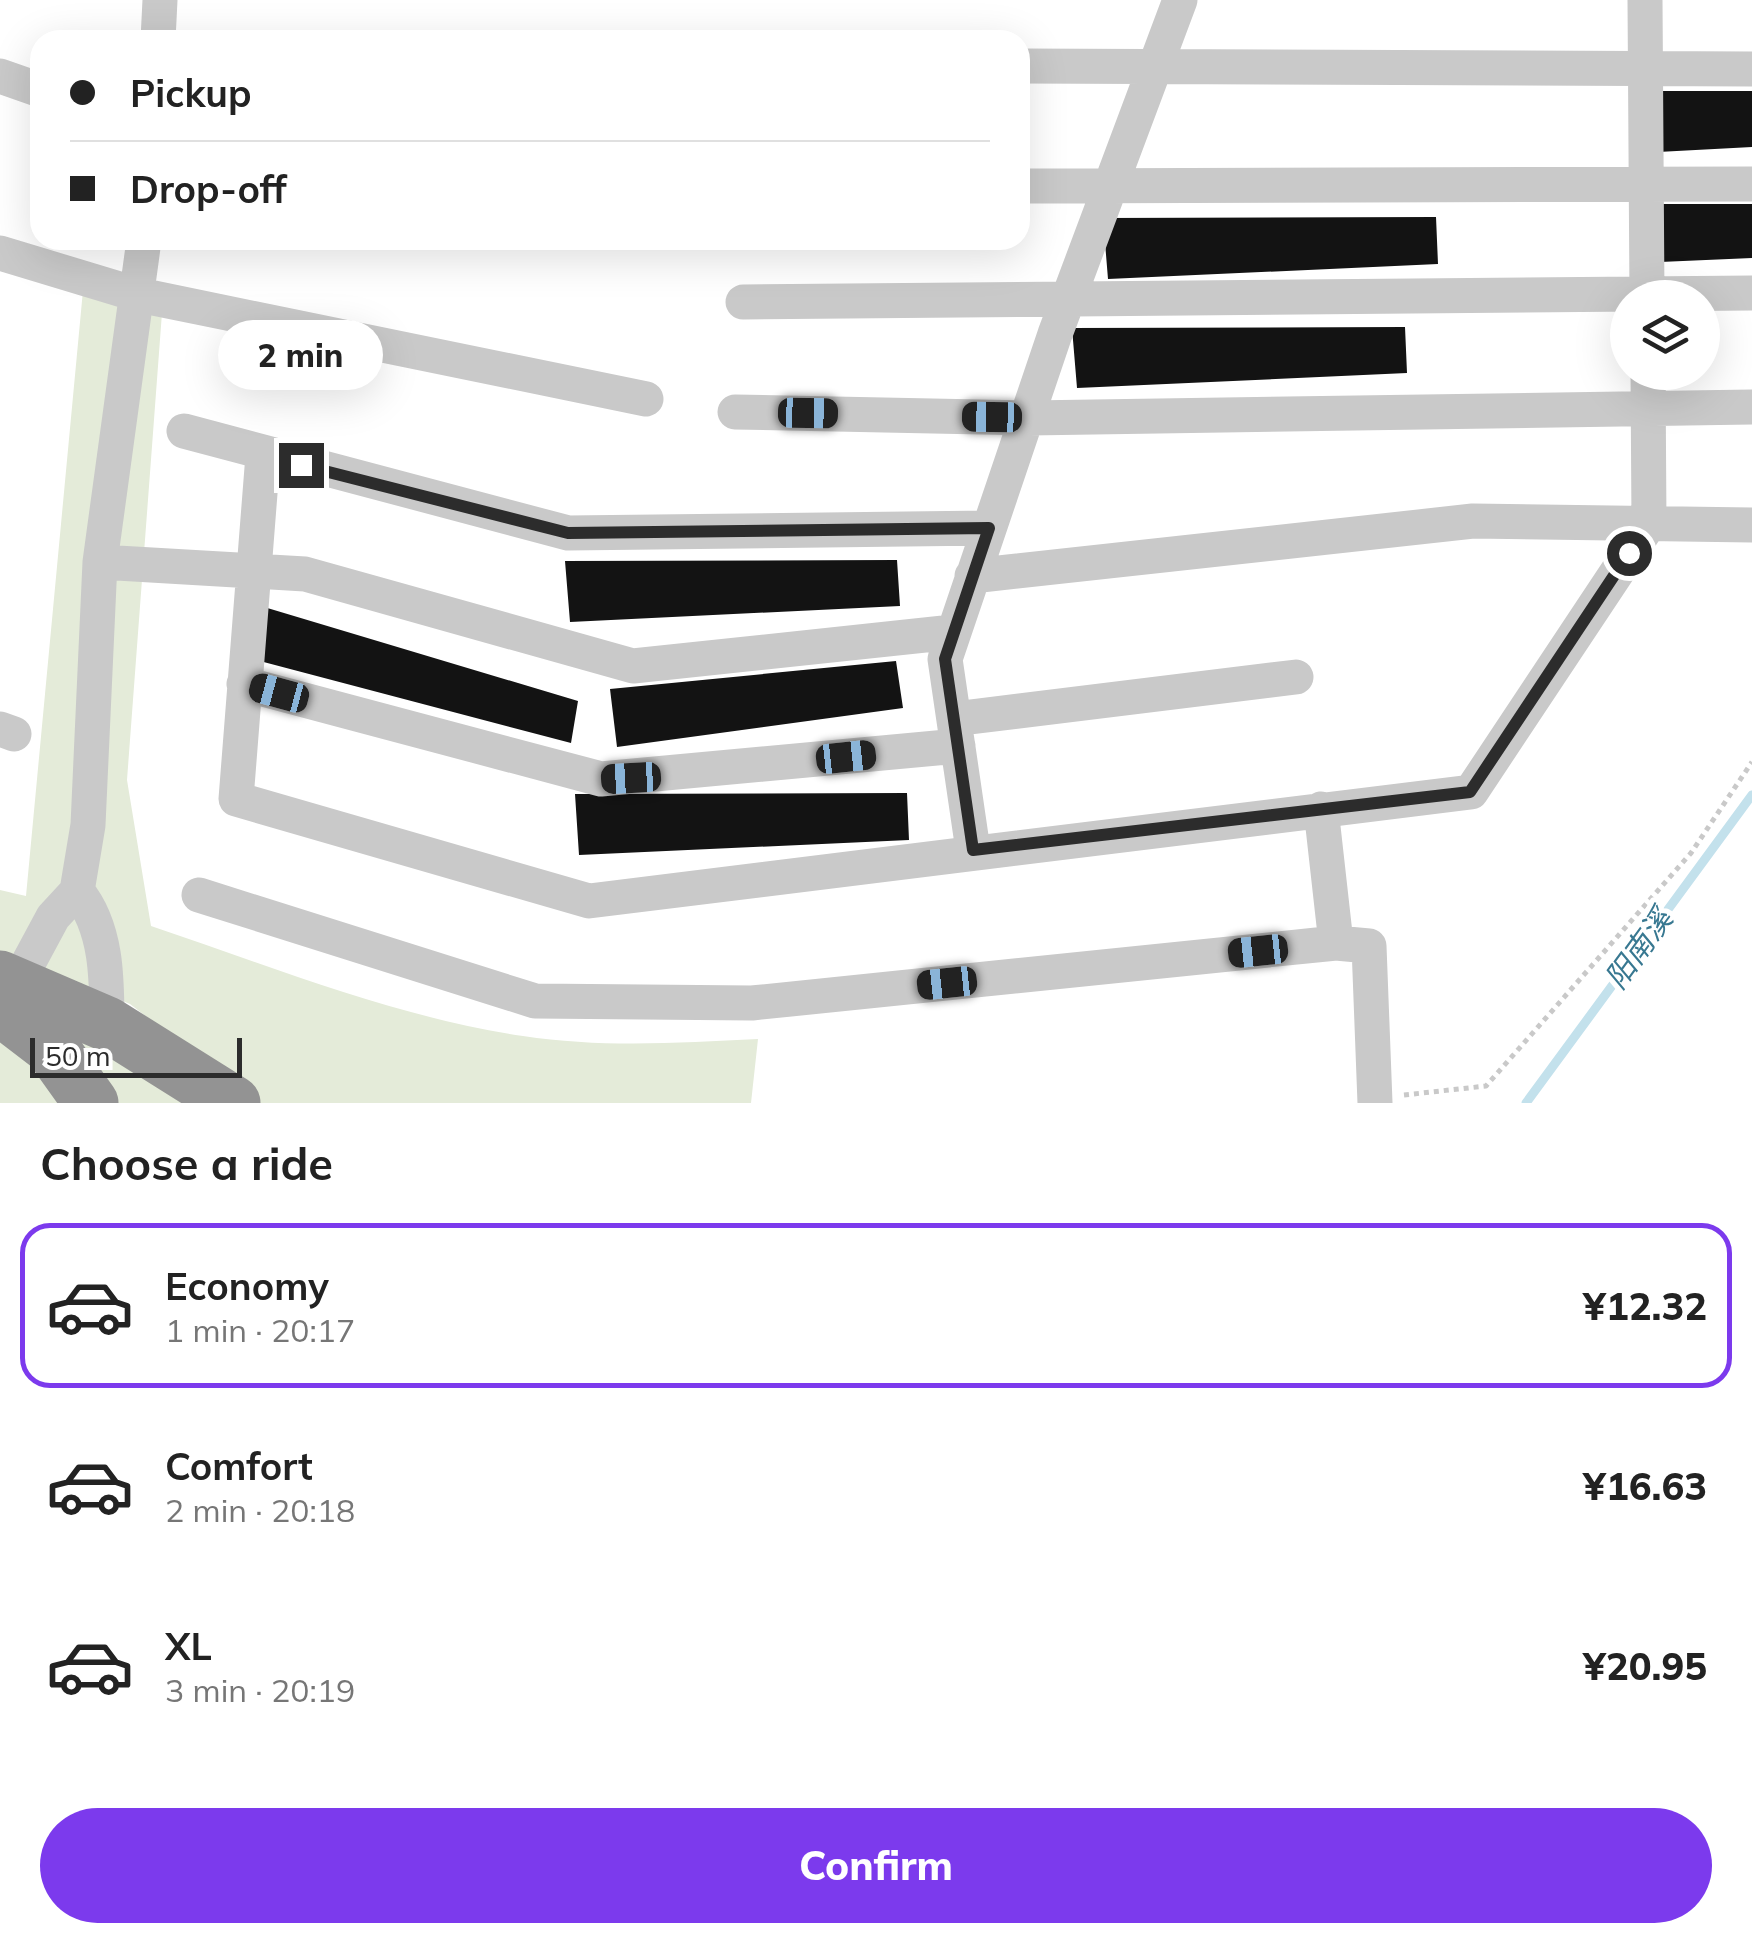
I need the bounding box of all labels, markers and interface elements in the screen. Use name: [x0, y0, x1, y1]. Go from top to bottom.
text: Pickup: [130, 69, 252, 117]
text: Drop-off: [130, 165, 287, 213]
map controls: [1610, 280, 1720, 390]
button: layers: [1610, 280, 1720, 390]
callout: 2 min: [218, 320, 384, 390]
text: 2 min: [258, 335, 343, 375]
car: [778, 397, 838, 429]
car: [962, 401, 1022, 433]
route end: [279, 443, 324, 488]
route start: [1607, 531, 1652, 576]
car: [246, 671, 312, 715]
car: [815, 739, 877, 775]
car: [600, 761, 662, 795]
water label: 阳南溪: [1596, 898, 1682, 996]
car: [1227, 933, 1289, 969]
car: [916, 965, 978, 1001]
scale bar: [30, 1033, 242, 1078]
text: 50 m: [45, 1038, 111, 1073]
text: Choose a ride: [40, 1135, 333, 1191]
icon: car: [45, 1261, 135, 1351]
text: Economy: [165, 1262, 329, 1310]
text: ¥12.32: [1583, 1282, 1707, 1330]
text: 1 min · 20:17: [165, 1310, 355, 1350]
icon: car: [45, 1441, 135, 1531]
text: Comfort: [165, 1442, 313, 1490]
text: ¥16.63: [1583, 1462, 1707, 1510]
text: 2 min · 20:18: [165, 1490, 355, 1530]
icon: car: [45, 1621, 135, 1711]
text: XL: [165, 1622, 212, 1670]
text: ¥20.95: [1583, 1642, 1707, 1690]
text: 3 min · 20:19: [165, 1670, 355, 1710]
button: Confirm: [40, 1808, 1712, 1923]

